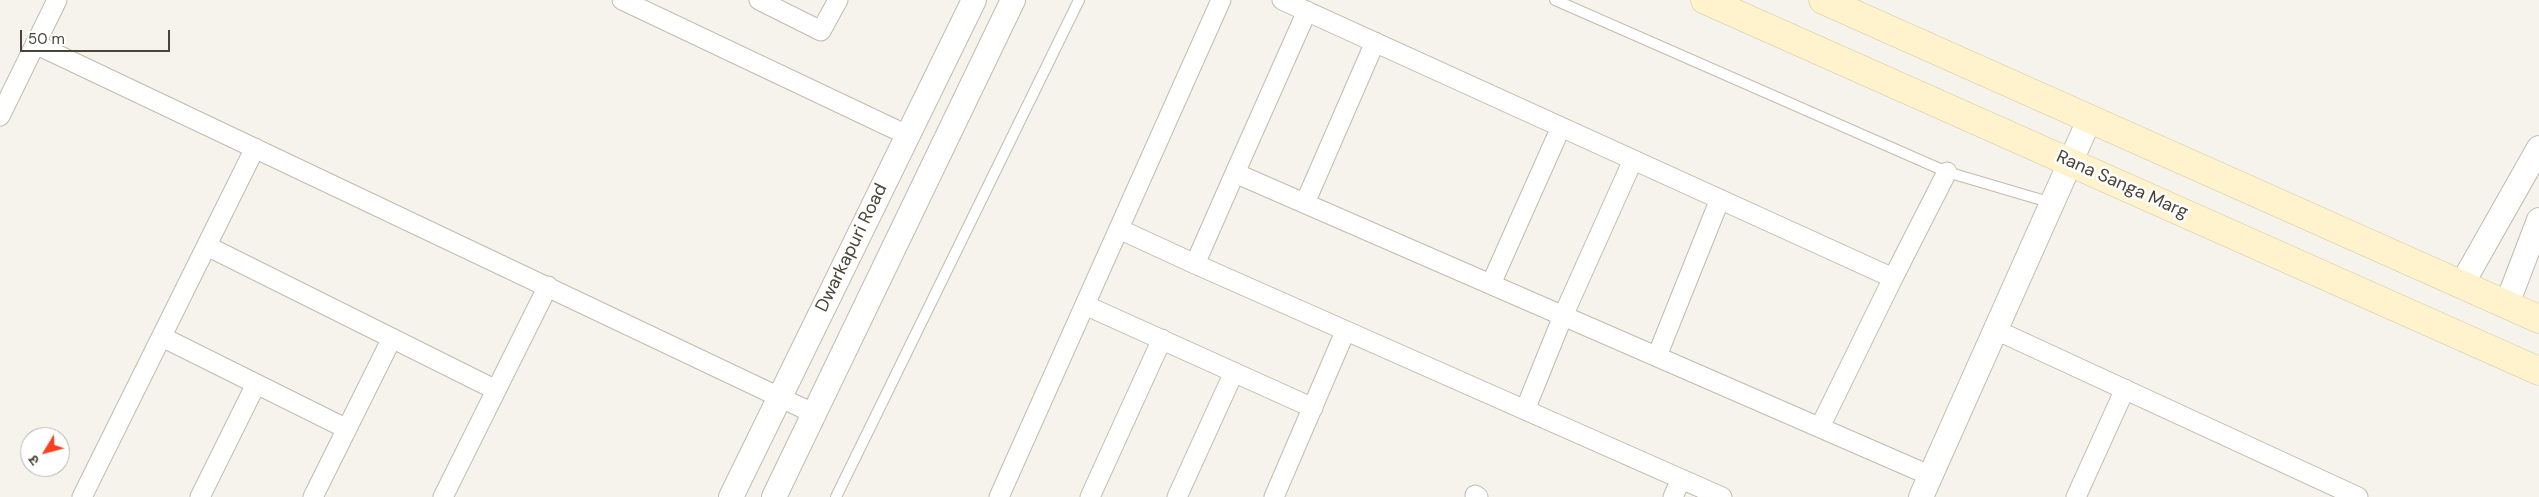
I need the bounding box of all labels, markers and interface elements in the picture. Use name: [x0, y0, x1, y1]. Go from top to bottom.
scale bar: [22, 20, 172, 52]
text: 50 m: [28, 29, 65, 49]
street label: Rana Sanga Marg: [2053, 146, 2191, 224]
street label: Dwarkapuri Road: [812, 180, 892, 316]
north arrow: [20, 427, 70, 477]
text: उ: [24, 452, 43, 469]

